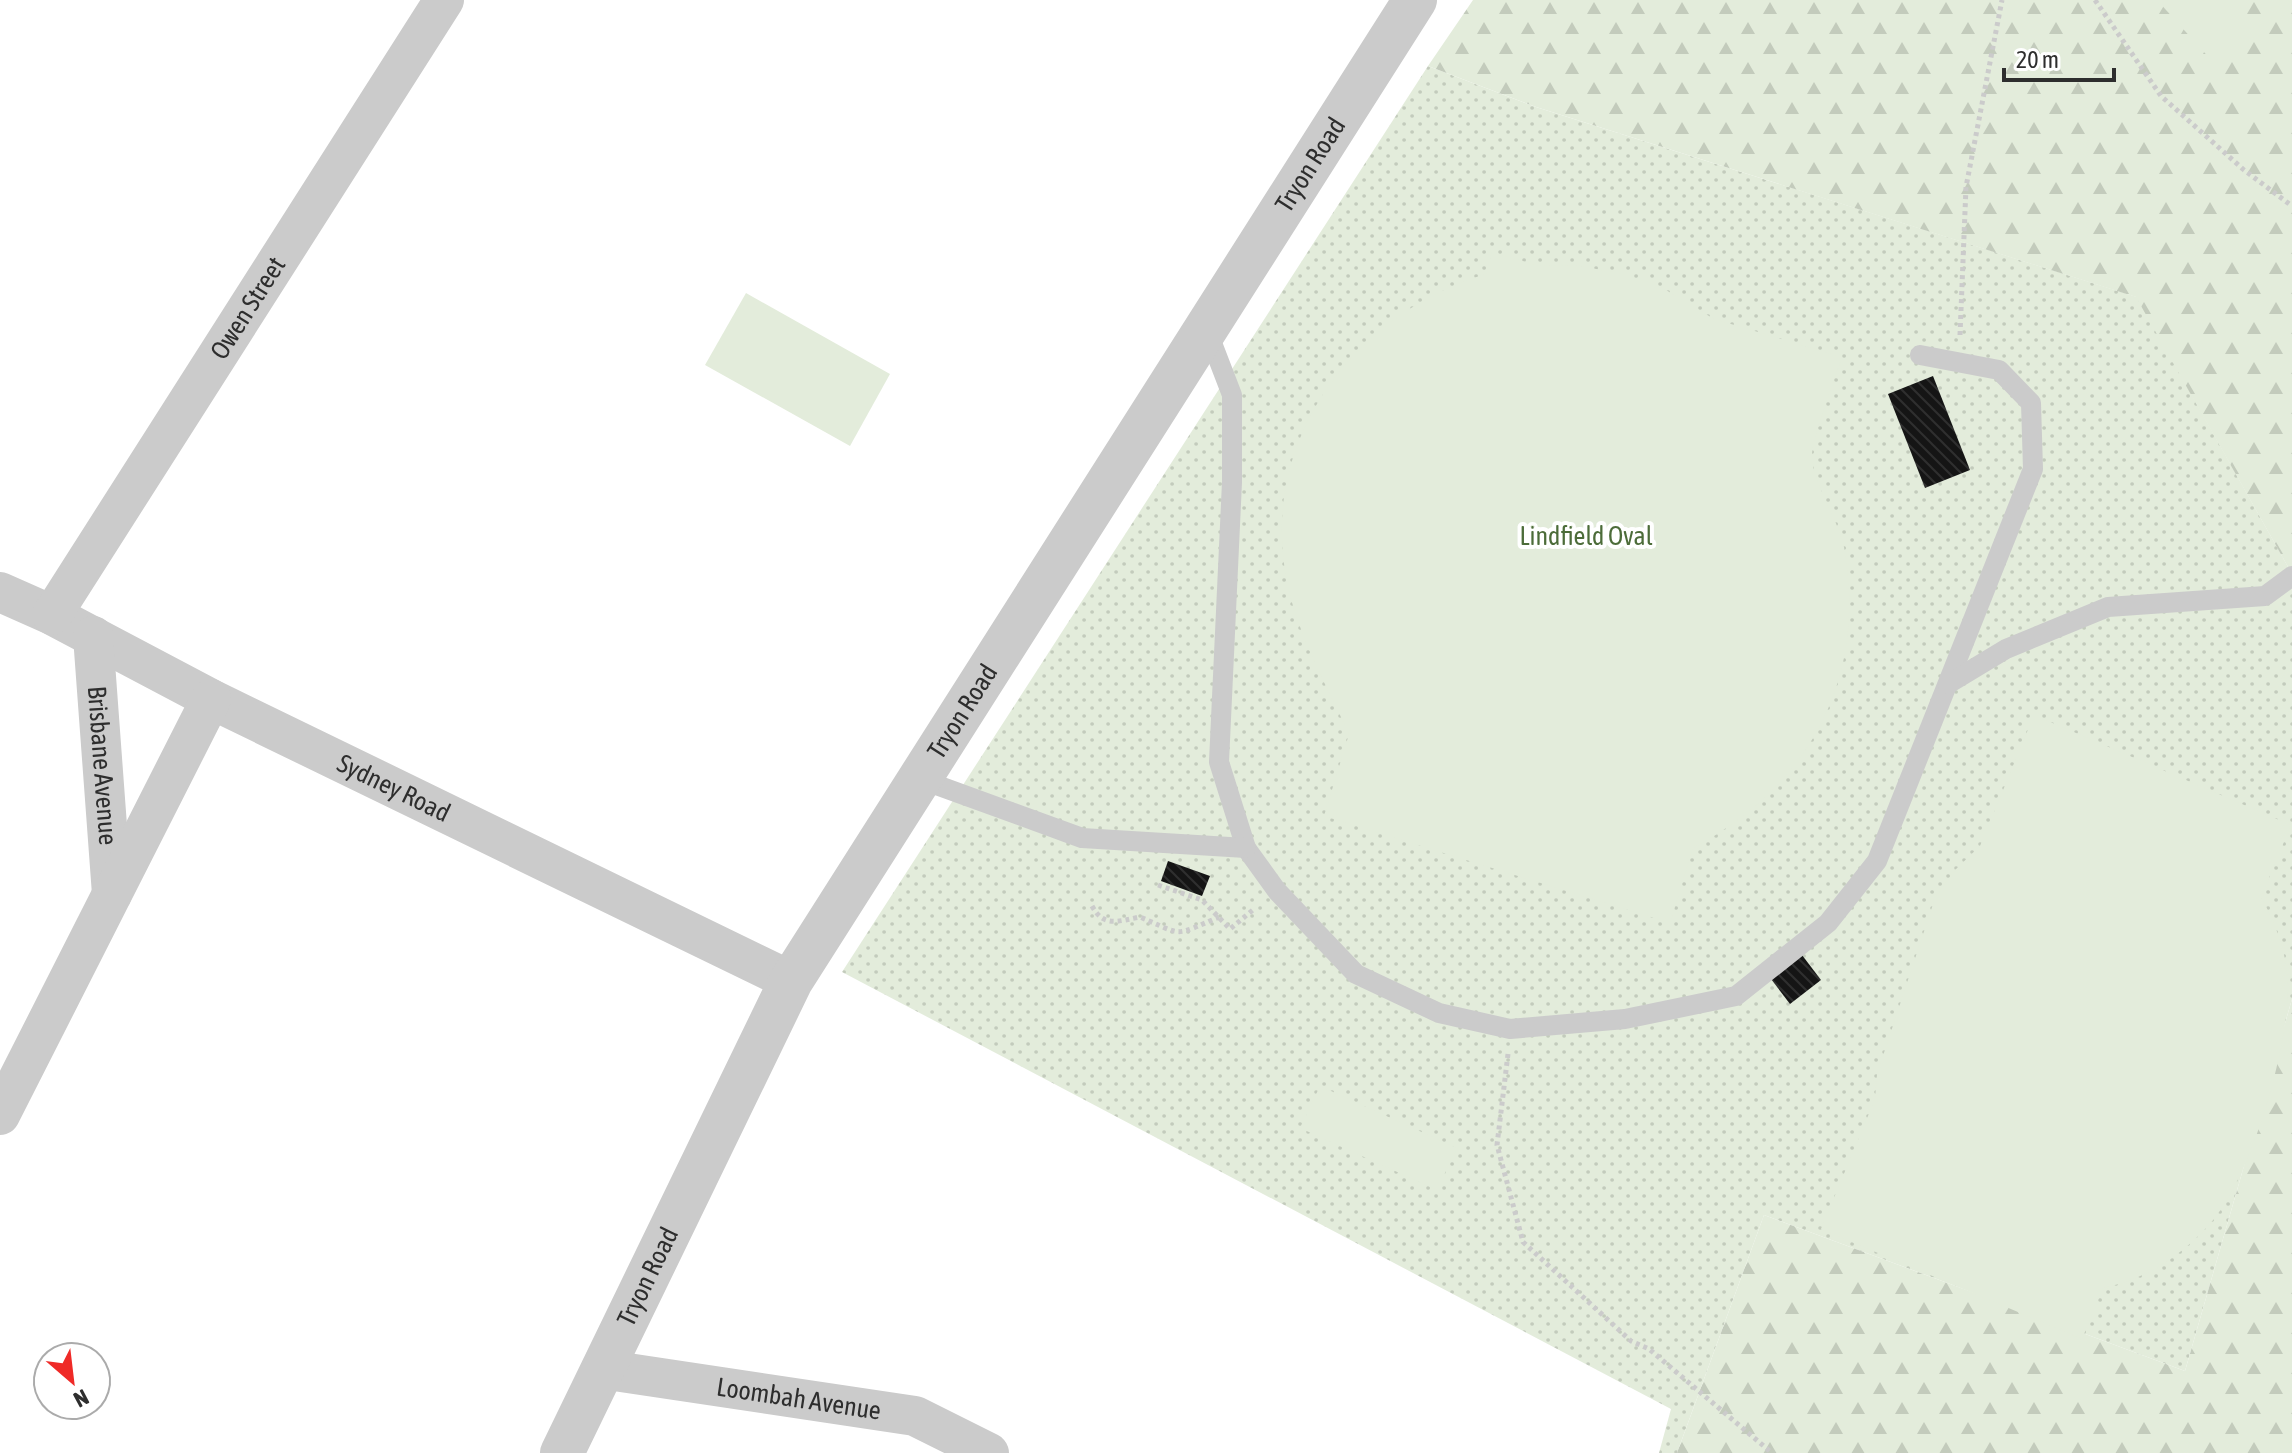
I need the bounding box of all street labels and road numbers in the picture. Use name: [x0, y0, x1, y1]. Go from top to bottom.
street label: Tryon Road: [1269, 112, 1351, 218]
street label: Owen Street: [204, 251, 291, 365]
street label: Tryon Road: [921, 659, 1004, 764]
street label: Brisbane Avenue: [82, 685, 123, 846]
street label: Sydney Road: [333, 748, 455, 828]
street label: Tryon Road: [611, 1222, 684, 1331]
street label: Loombah Avenue: [715, 1371, 883, 1426]

